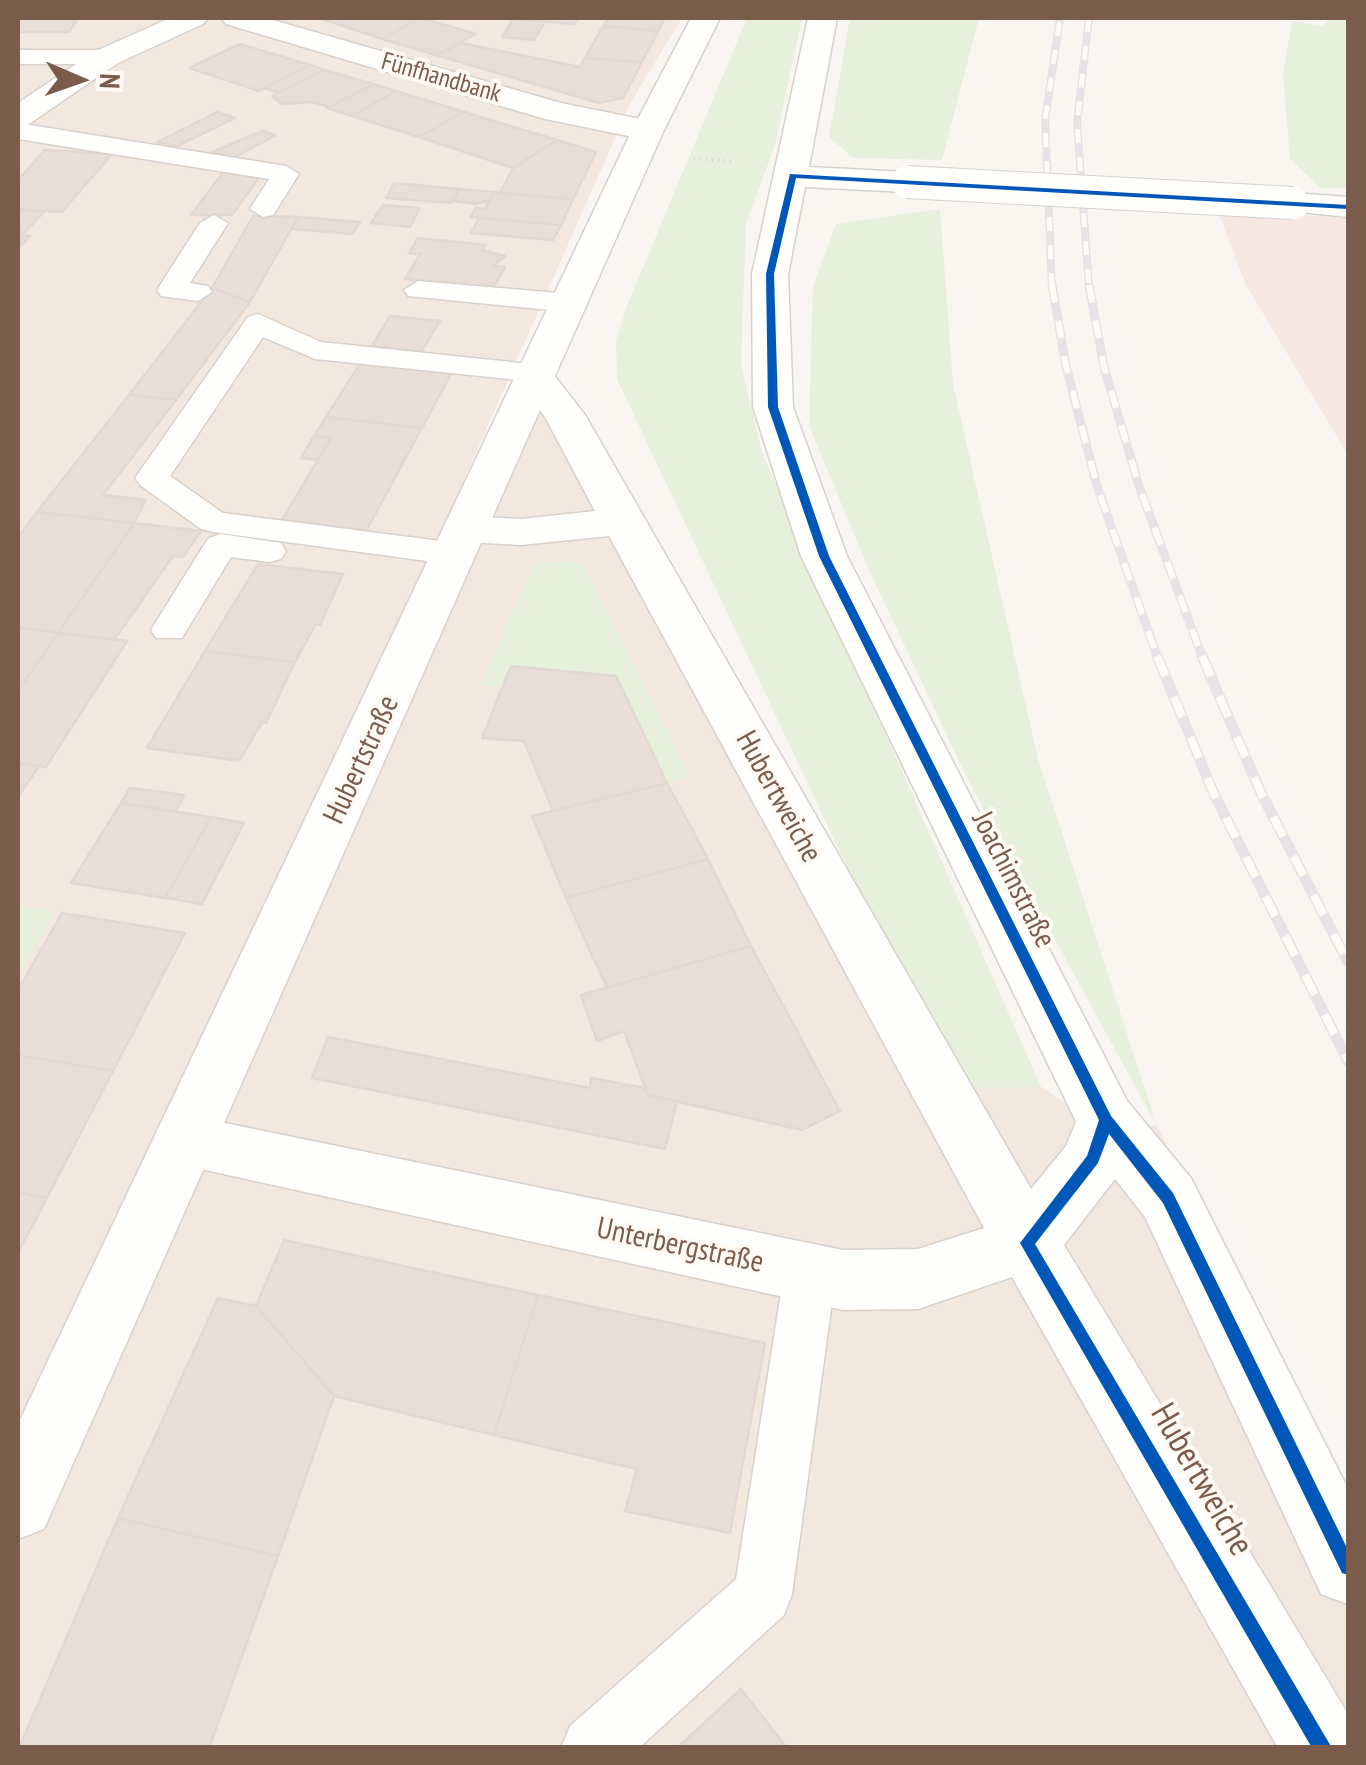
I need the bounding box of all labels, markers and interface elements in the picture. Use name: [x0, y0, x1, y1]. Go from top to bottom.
north arrow: [30, 30, 130, 130]
street label: Fünfhandbank: [378, 47, 504, 109]
text: N: [92, 73, 129, 89]
street label: Hubertstraße: [317, 690, 407, 830]
street label: Hubertweiche: [727, 725, 829, 869]
street label: Joachimstraße: [963, 806, 1063, 954]
street label: Unterbergstraße: [593, 1211, 767, 1281]
street label: Hubertweiche: [1141, 1397, 1261, 1563]

